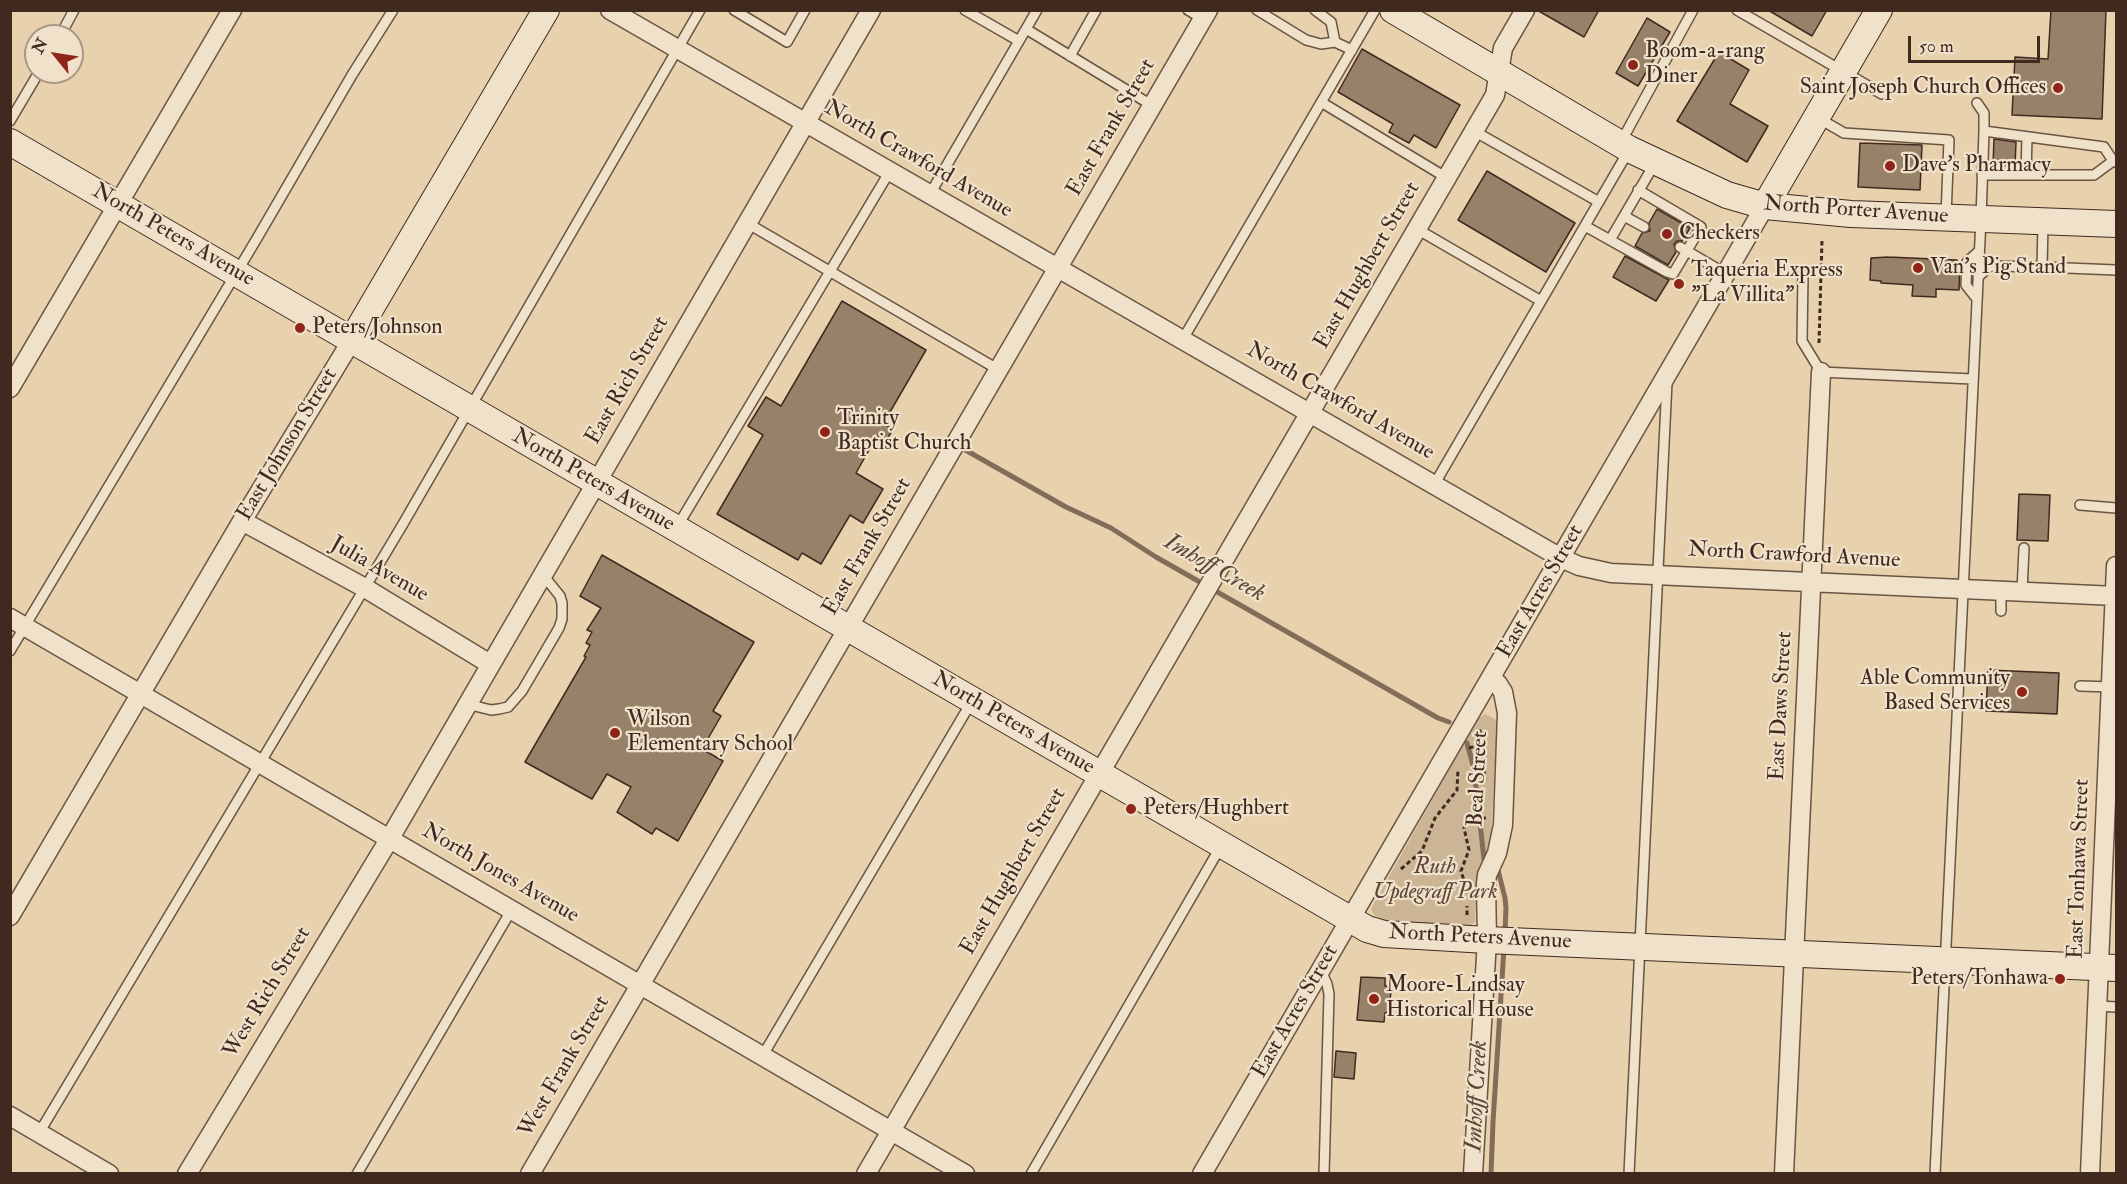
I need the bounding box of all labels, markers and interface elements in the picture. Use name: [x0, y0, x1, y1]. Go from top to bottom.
north arrow: [24, 24, 84, 84]
scale bar: [1911, 24, 2043, 62]
text: N: [28, 35, 52, 57]
text: 50 m: [1919, 35, 1954, 58]
place label: Boom-a-rang Diner: [1645, 39, 1765, 90]
street label: East Frank Street: [1062, 55, 1162, 201]
marker: Boom-a-rang Diner: [1626, 58, 1640, 72]
place label: Saint Joseph Church Offices: [1800, 75, 2046, 101]
marker: Saint Joseph Church Offices: [2051, 81, 2065, 95]
street label: North Crawford Avenue: [819, 95, 1017, 225]
place label: Dave's Pharmacy: [1902, 153, 2051, 179]
marker: Dave's Pharmacy: [1883, 159, 1897, 173]
street label: East Hughbert Street: [1309, 178, 1427, 354]
street label: North Peters Avenue: [87, 179, 259, 293]
street label: North Porter Avenue: [1763, 191, 1949, 231]
place label: Checkers: [1679, 221, 1760, 247]
marker: Checkers: [1660, 227, 1674, 241]
place label: Van's Pig Stand: [1930, 255, 2066, 281]
place label: Taqueria Express "La Villita": [1691, 258, 1843, 310]
marker: Van's Pig Stand: [1911, 261, 1925, 275]
marker: Taqueria Express "La Villita": [1672, 277, 1686, 291]
street label: East Rich Street: [581, 312, 675, 450]
place label: Peters/Johnson: [312, 315, 443, 341]
marker: Peters/Johnson: [293, 321, 307, 335]
street label: North Crawford Avenue: [1241, 337, 1439, 467]
street label: East Johnson Street: [232, 364, 344, 526]
place label: Trinity Baptist Church: [837, 406, 971, 458]
street label: North Peters Avenue: [507, 424, 679, 538]
marker: Trinity Baptist Church: [818, 425, 832, 439]
street label: East Frank Street: [818, 474, 918, 620]
street label: East Acres Street: [1492, 521, 1590, 663]
water label: Imhoff Creek: [1158, 529, 1270, 609]
street label: Julia Avenue: [325, 531, 433, 609]
street label: North Crawford Avenue: [1687, 537, 1901, 575]
street label: East Daws Street: [1765, 631, 1799, 781]
place label: Able Community Based Services: [1860, 666, 2010, 718]
street label: North Peters Avenue: [927, 667, 1099, 781]
marker: Able Community Based Services: [2015, 685, 2029, 699]
place label: Wilson Elementary School: [627, 707, 793, 758]
marker: Wilson Elementary School: [608, 726, 622, 740]
street label: Beal Street: [1463, 730, 1495, 828]
street label: East Tonhawa Street: [2064, 779, 2096, 959]
street label: East Hughbert Street: [955, 784, 1073, 960]
place label: Peters/Hughbert: [1143, 796, 1289, 822]
marker: Peters/Hughbert: [1124, 802, 1138, 816]
street label: North Jones Avenue: [417, 818, 583, 930]
park label: Ruth Updegraff Park: [1372, 855, 1498, 906]
street label: North Peters Avenue: [1388, 920, 1572, 956]
street label: West Rich Street: [218, 923, 318, 1063]
street label: East Acres Street: [1247, 941, 1345, 1083]
place label: Peters/Tonhawa: [1910, 966, 2048, 992]
marker: Peters/Tonhawa: [2053, 972, 2067, 986]
place label: Moore-Lindsay Historical House: [1386, 973, 1534, 1024]
street label: West Frank Street: [514, 992, 616, 1142]
marker: Moore-Lindsay Historical House: [1367, 992, 1381, 1006]
water label: Imhoff Creek: [1461, 1039, 1495, 1153]

